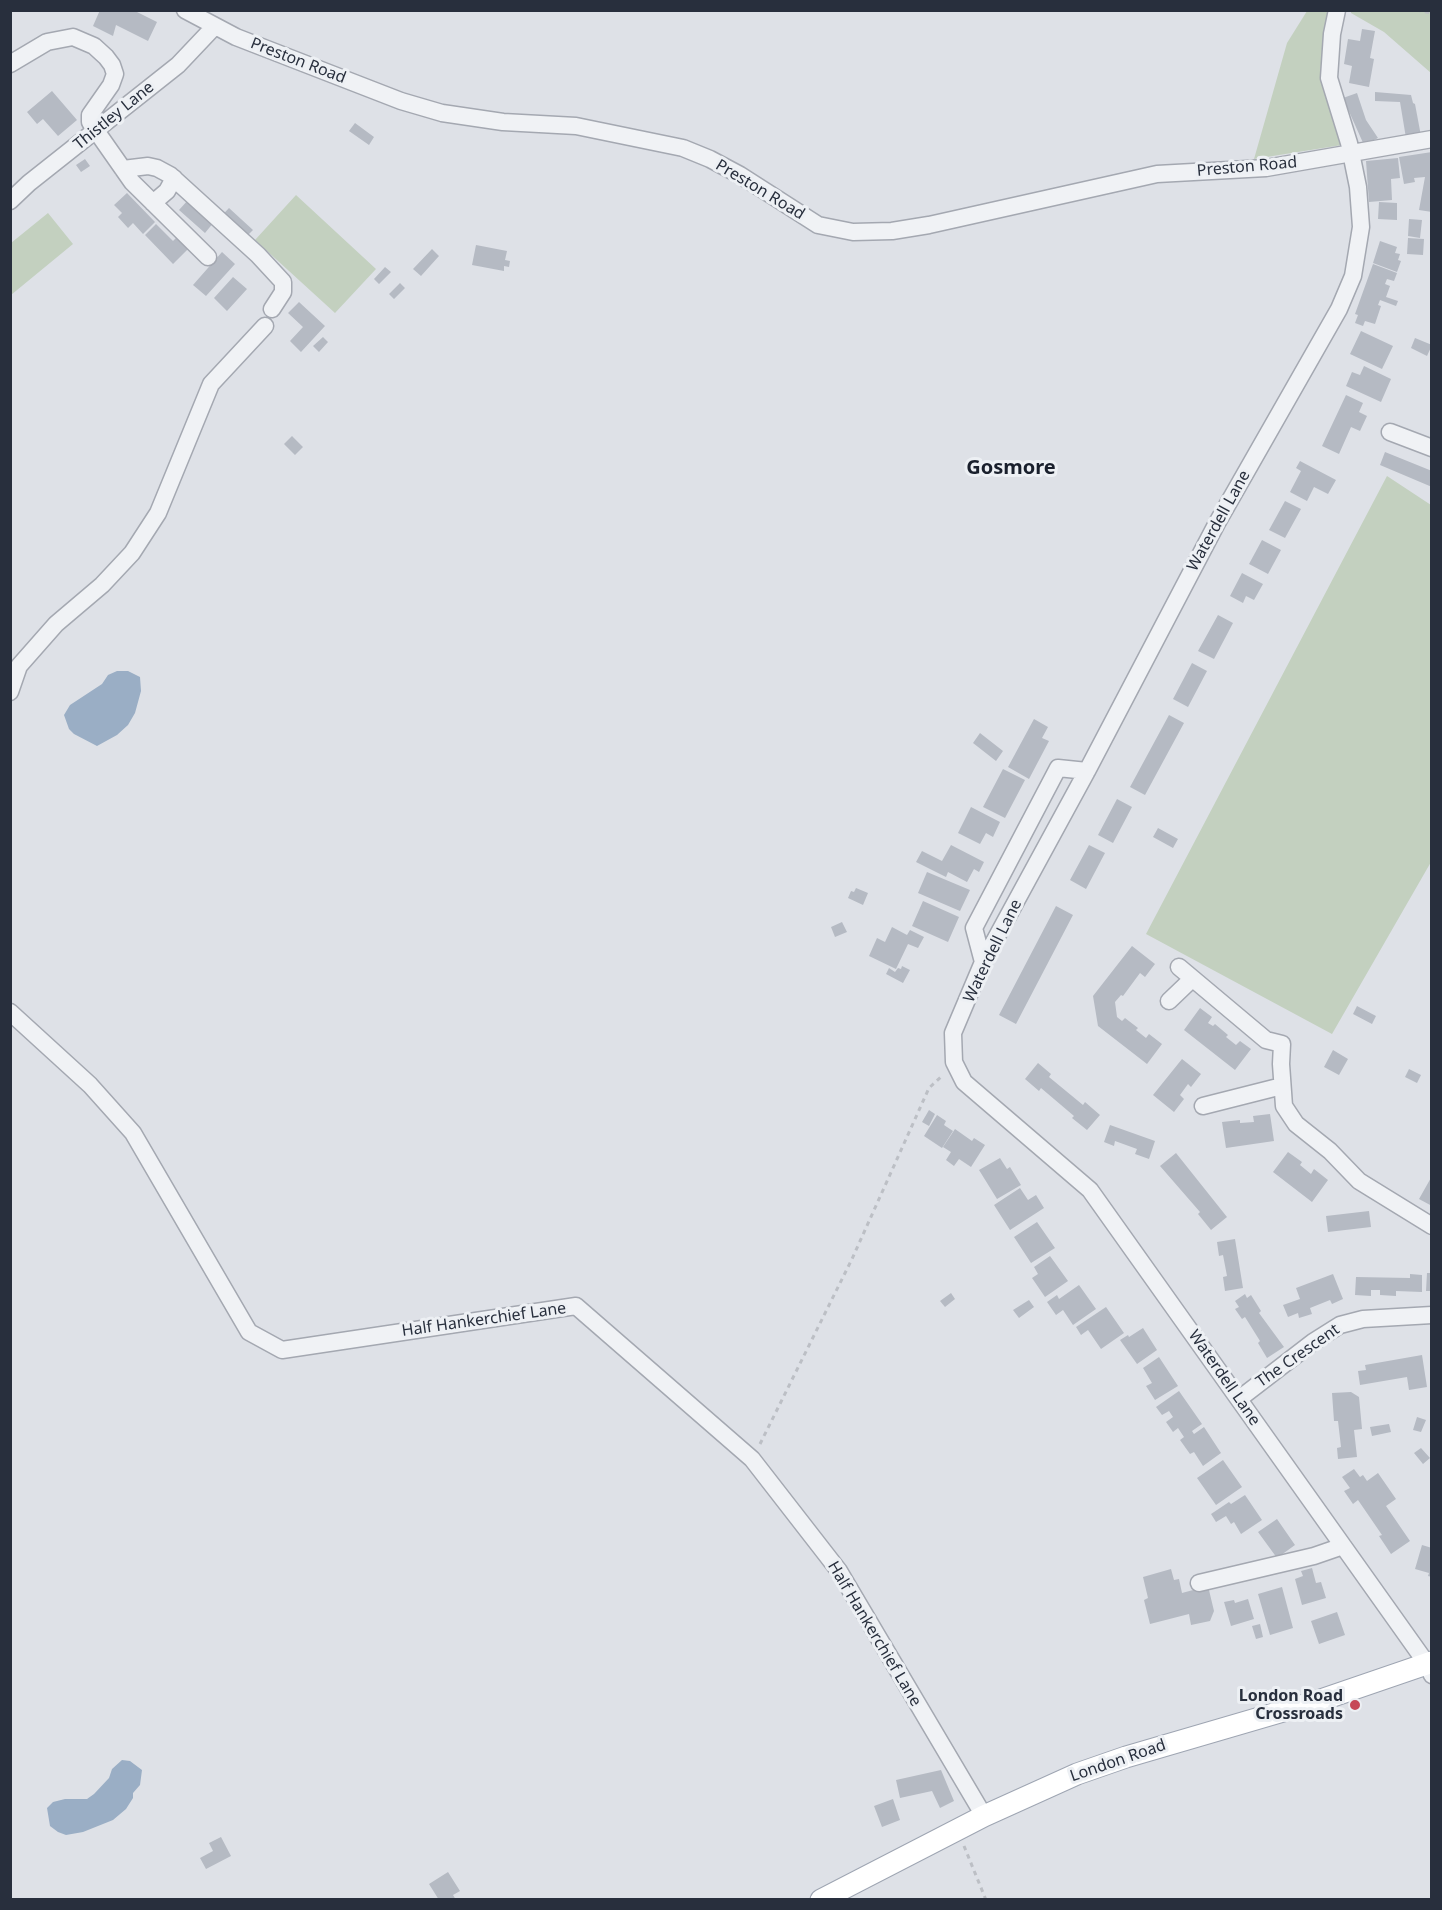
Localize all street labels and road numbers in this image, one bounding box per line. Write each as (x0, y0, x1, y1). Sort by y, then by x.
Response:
street label: Preston Road (248, 34, 348, 88)
street label: Thistley Lane (70, 78, 158, 154)
street label: Preston Road (1196, 153, 1298, 181)
street label: Preston Road (712, 156, 808, 224)
street label: Waterdell Lane (1183, 467, 1255, 575)
street label: Waterdell Lane (960, 896, 1026, 1006)
street label: Half Hankerchief Lane (401, 1299, 567, 1341)
street label: The Crescent (1253, 1320, 1343, 1392)
street label: Waterdell Lane (1184, 1327, 1264, 1429)
street label: Half Hankerchief Lane (823, 1558, 925, 1710)
street label: London Road (1068, 1736, 1168, 1786)

